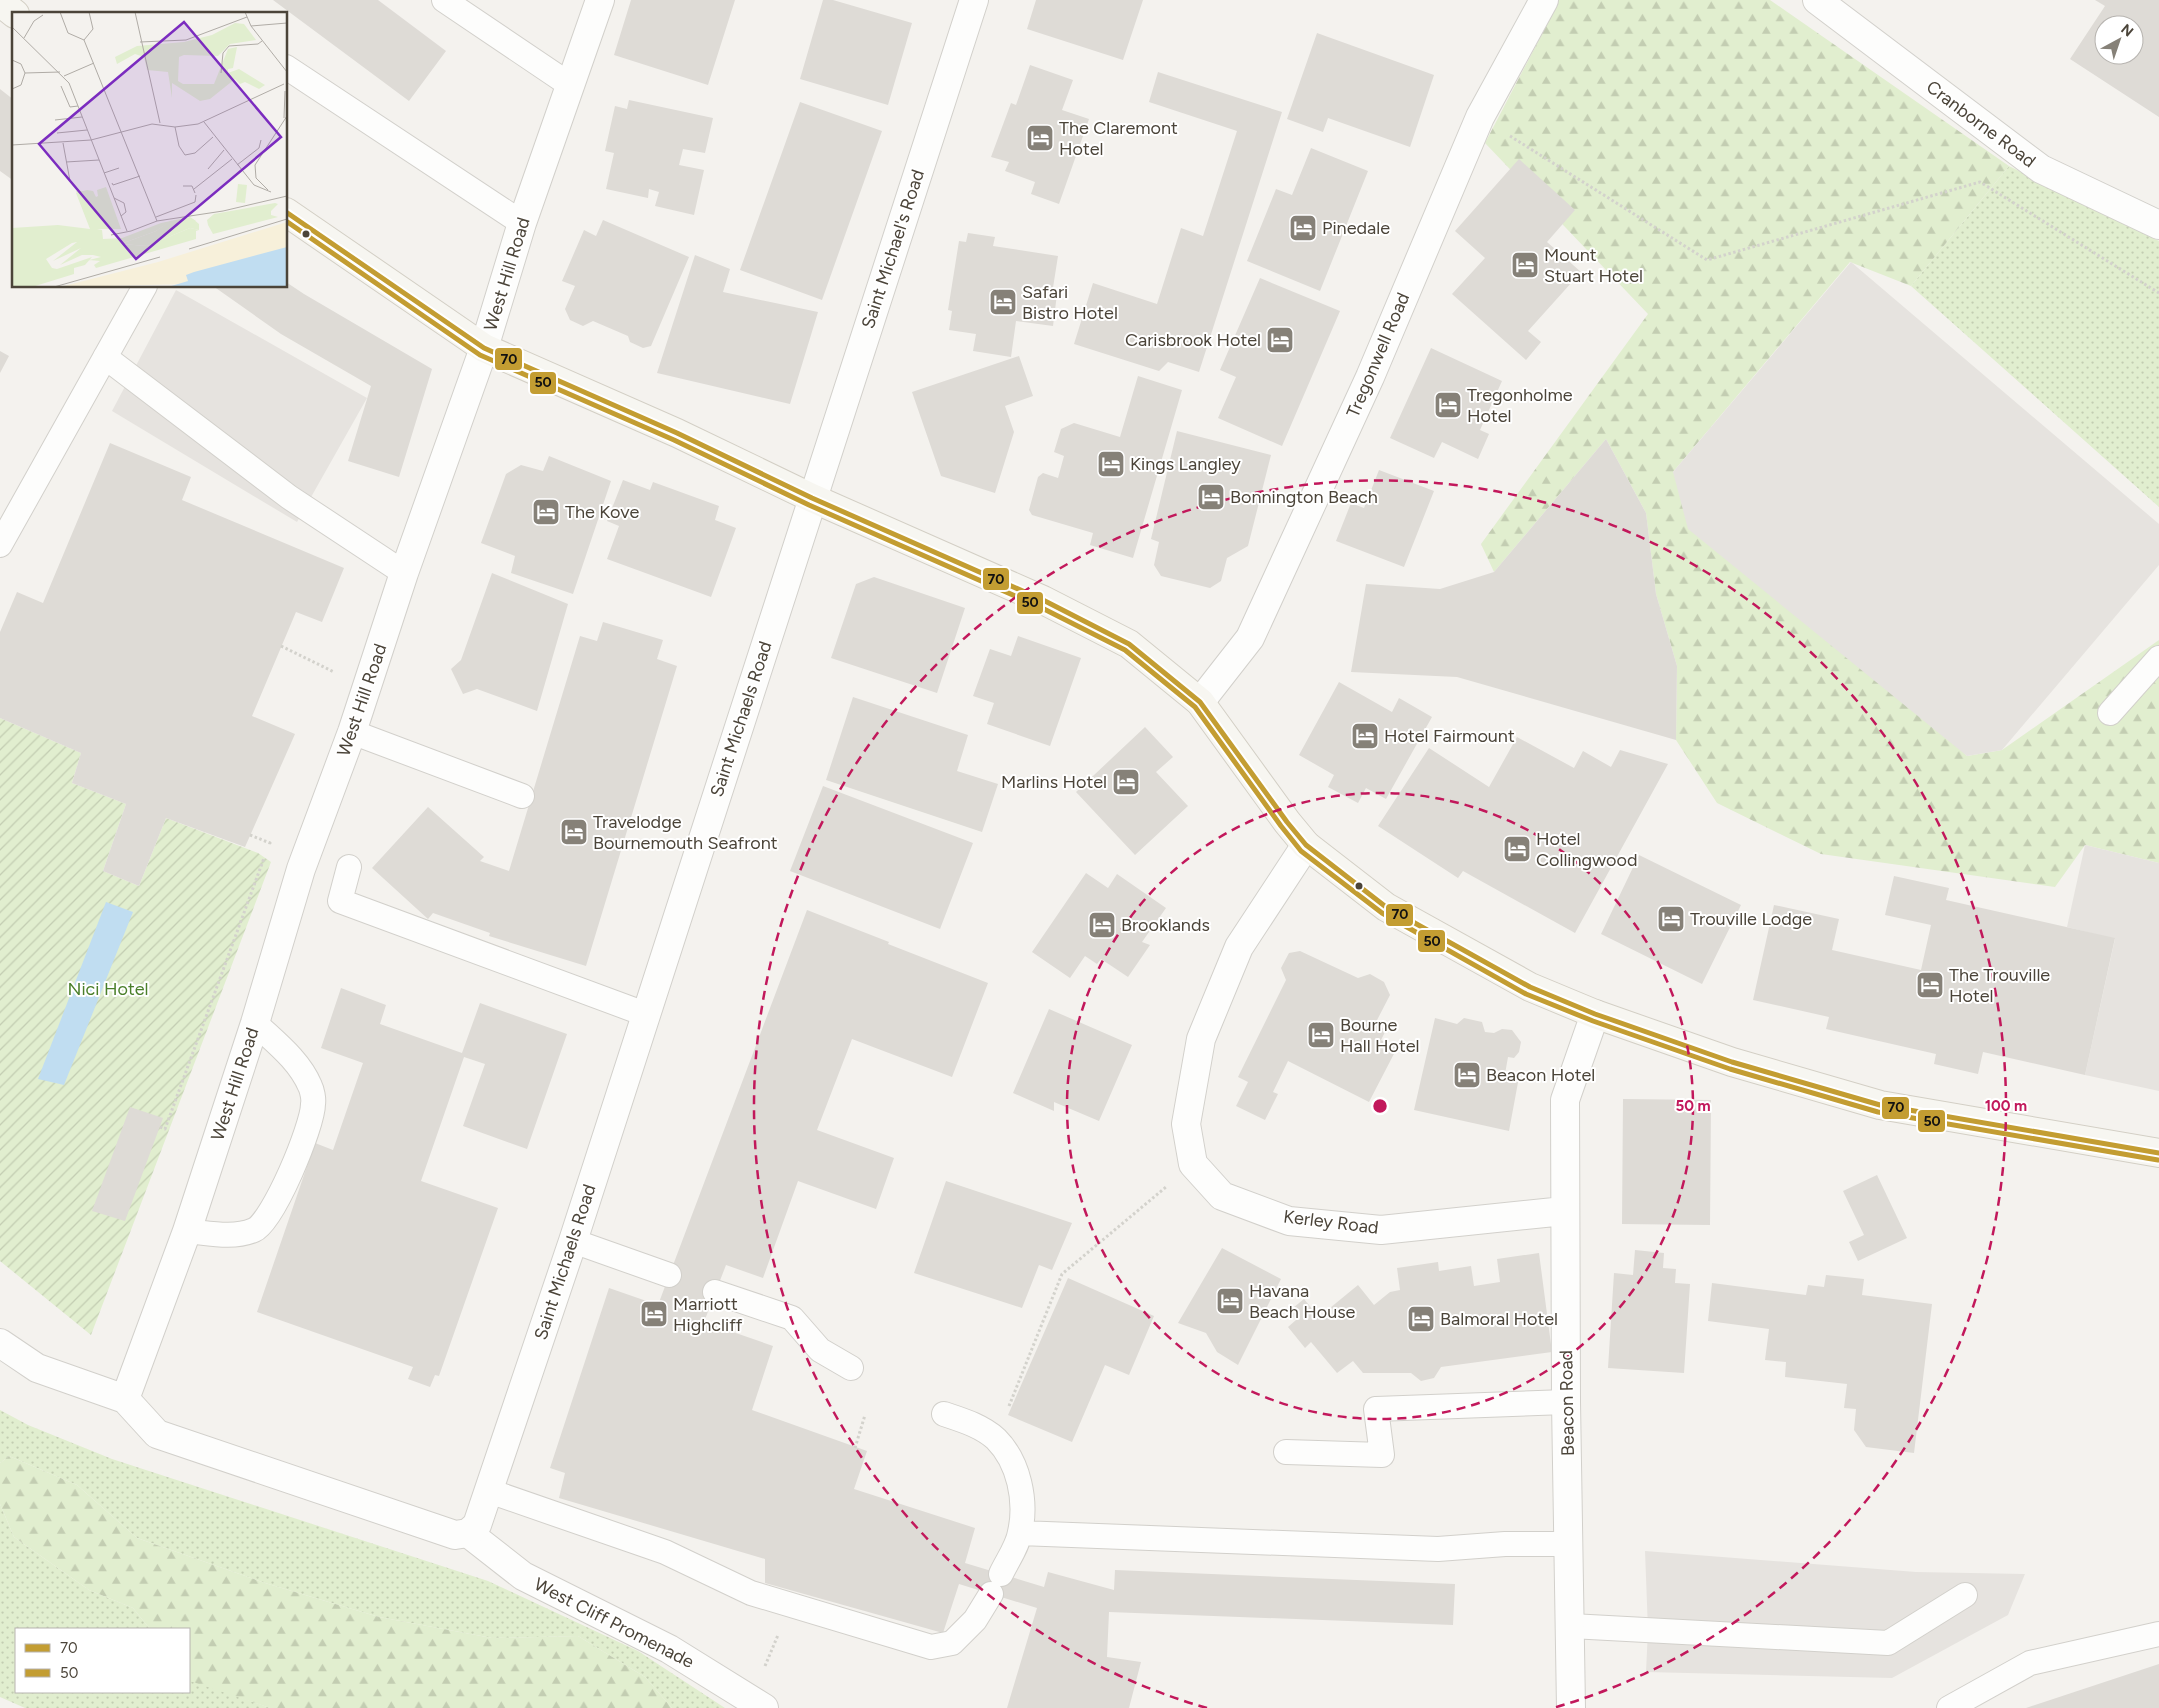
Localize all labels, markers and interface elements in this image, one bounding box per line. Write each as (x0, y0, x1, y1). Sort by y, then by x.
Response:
inset map (12, 12, 288, 288)
north arrow (2094, 15, 2144, 65)
text: N (2117, 20, 2137, 40)
street label: Cranborne Road (1922, 76, 2040, 172)
place label: The Claremont Hotel (1059, 117, 1178, 160)
hotel icon: The Claremont Hotel (1025, 123, 1055, 153)
street label: Saint Michael's Road (857, 167, 929, 331)
hotel icon: Pinedale (1288, 213, 1318, 243)
street label: West Hill Road (479, 215, 535, 333)
place label: Pinedale (1322, 217, 1390, 239)
unlabelled marker (301, 229, 311, 239)
place label: Mount Stuart Hotel (1544, 244, 1643, 287)
hotel icon: Mount Stuart Hotel (1510, 250, 1540, 280)
place label: Safari Bistro Hotel (1022, 281, 1118, 324)
hotel icon: Safari Bistro Hotel (988, 287, 1018, 317)
street label: Tregonwell Road (1342, 289, 1414, 421)
hotel icon: Carisbrook Hotel (1265, 325, 1295, 355)
place label: Carisbrook Hotel (1125, 329, 1261, 351)
line badge: 70 (494, 347, 523, 371)
text: 70 (501, 351, 517, 368)
line badge: 50 (529, 371, 557, 395)
text: 50 (534, 374, 552, 391)
place label: Tregonholme Hotel (1467, 384, 1573, 427)
hotel icon: Tregonholme Hotel (1433, 390, 1463, 420)
hotel icon: Kings Langley (1096, 449, 1126, 479)
place label: Kings Langley (1130, 453, 1241, 475)
hotel icon: Bonnington Beach (1196, 482, 1226, 512)
place label: Bonnington Beach (1230, 486, 1378, 508)
hotel icon: The Kove (531, 497, 561, 527)
place label: The Kove (565, 501, 639, 523)
line badge: 70 (982, 567, 1010, 591)
text: 70 (988, 571, 1004, 588)
line badge: 50 (1016, 591, 1044, 615)
text: 50 (1021, 594, 1039, 611)
street label: Saint Michaels Road (705, 639, 777, 799)
street label: West Hill Road (332, 641, 392, 759)
hotel icon: Hotel Fairmount (1350, 721, 1380, 751)
place label: Hotel Fairmount (1384, 725, 1515, 747)
hotel icon: Marlins Hotel (1111, 767, 1141, 797)
place label: Marlins Hotel (1001, 771, 1107, 793)
place label: Travelodge Bournemouth Seafront (593, 811, 778, 854)
hotel icon: Travelodge Bournemouth Seafront (559, 817, 589, 847)
place label: Hotel Collingwood (1536, 828, 1637, 871)
hotel icon: Hotel Collingwood (1502, 834, 1532, 864)
unlabelled marker (1354, 881, 1364, 891)
line badge: 70 (1385, 903, 1414, 927)
hotel icon: Trouville Lodge (1656, 904, 1686, 934)
text: 70 (1392, 906, 1408, 923)
place label: Trouville Lodge (1690, 908, 1812, 930)
hotel icon: Brooklands (1087, 910, 1117, 940)
place label: Brooklands (1121, 914, 1210, 936)
line badge: 50 (1417, 929, 1446, 953)
text: 50 (1423, 933, 1441, 950)
place label: The Trouville Hotel (1949, 964, 2050, 1007)
hotel icon: The Trouville Hotel (1915, 970, 1945, 1000)
park label: Nici Hotel (68, 978, 148, 1000)
place label: Bourne Hall Hotel (1340, 1014, 1420, 1057)
hotel icon: Bourne Hall Hotel (1306, 1020, 1336, 1050)
street label: West Hill Road (206, 1025, 264, 1143)
hotel icon: Beacon Hotel (1452, 1060, 1482, 1090)
place label: Beacon Hotel (1486, 1064, 1595, 1086)
line badge: 70 (1881, 1096, 1910, 1120)
centre of rings (1371, 1097, 1389, 1115)
text: 50 m (1675, 1097, 1711, 1115)
text: 100 m (1985, 1097, 2027, 1115)
text: 70 (1888, 1099, 1904, 1116)
line badge: 50 (1917, 1109, 1946, 1133)
text: 50 (1923, 1113, 1941, 1130)
street label: Saint Michaels Road (529, 1182, 601, 1342)
street label: Kerley Road (1282, 1205, 1380, 1239)
place label: Havana Beach House (1249, 1280, 1356, 1323)
hotel icon: Havana Beach House (1215, 1286, 1245, 1316)
place label: Marriott Highcliff (673, 1293, 743, 1336)
hotel icon: Marriott Highcliff (639, 1299, 669, 1329)
hotel icon: Balmoral Hotel (1406, 1304, 1436, 1334)
place label: Balmoral Hotel (1440, 1308, 1558, 1330)
street label: Beacon Road (1555, 1350, 1579, 1456)
street label: West Cliff Promenade (530, 1573, 698, 1673)
legend (15, 1628, 190, 1693)
text: 70 (60, 1639, 78, 1657)
text: 50 (60, 1664, 78, 1682)

